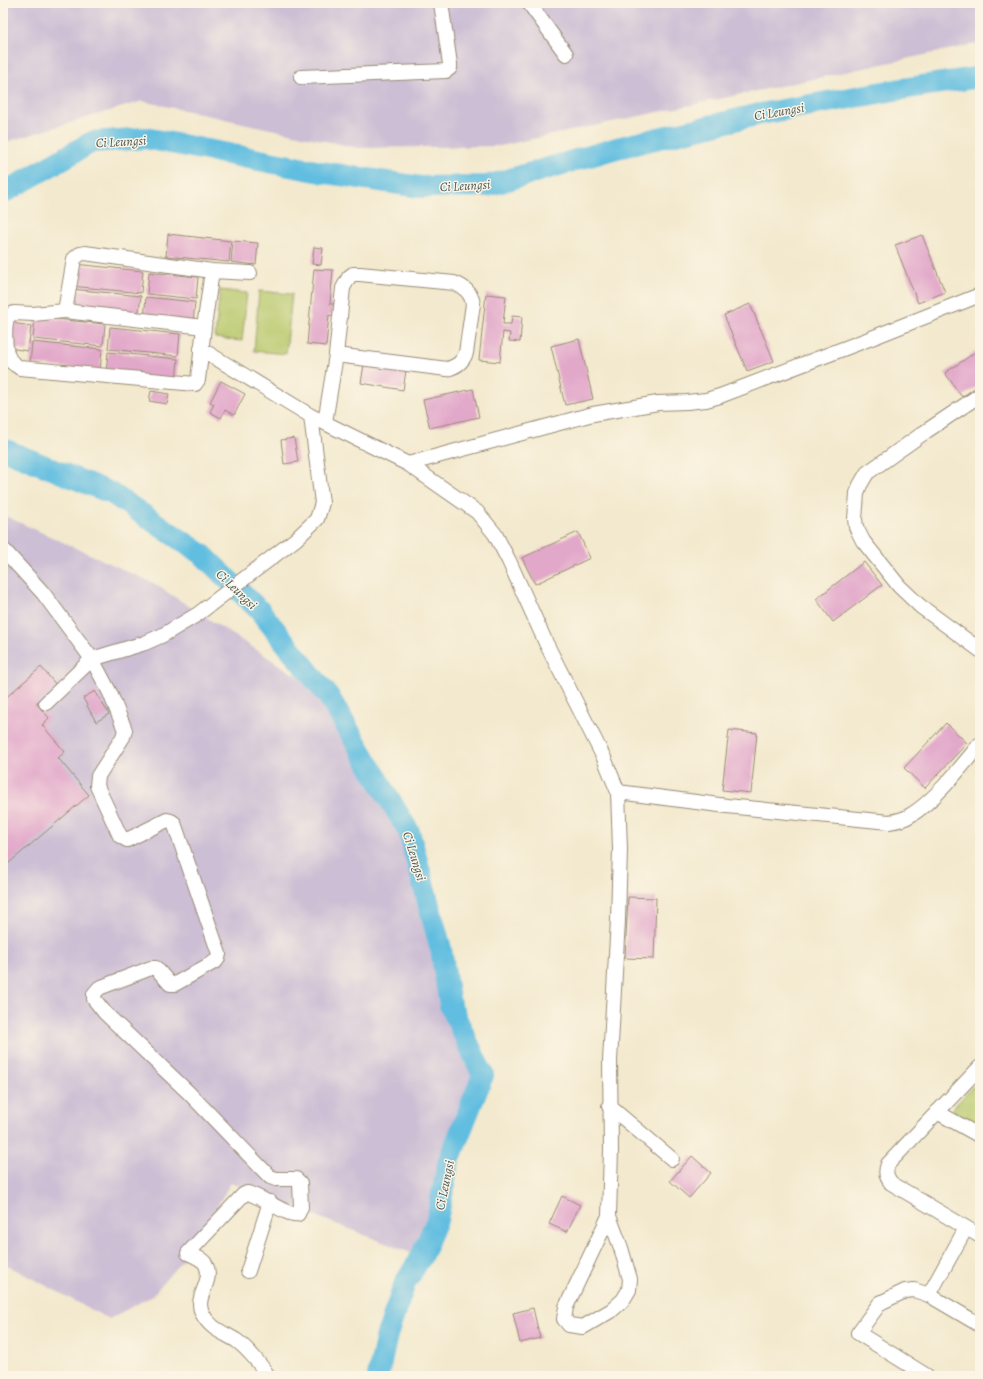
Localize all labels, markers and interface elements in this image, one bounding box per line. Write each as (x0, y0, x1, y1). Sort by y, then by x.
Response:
water label: Ci Leungsi (753, 99, 806, 124)
water label: Ci Leungsi (95, 132, 147, 151)
water label: Ci Leungsi (439, 176, 491, 195)
water label: Ci Leungsi (213, 566, 261, 613)
water label: Ci Leungsi (399, 829, 430, 883)
water label: Ci Leungsi (431, 1158, 458, 1212)

